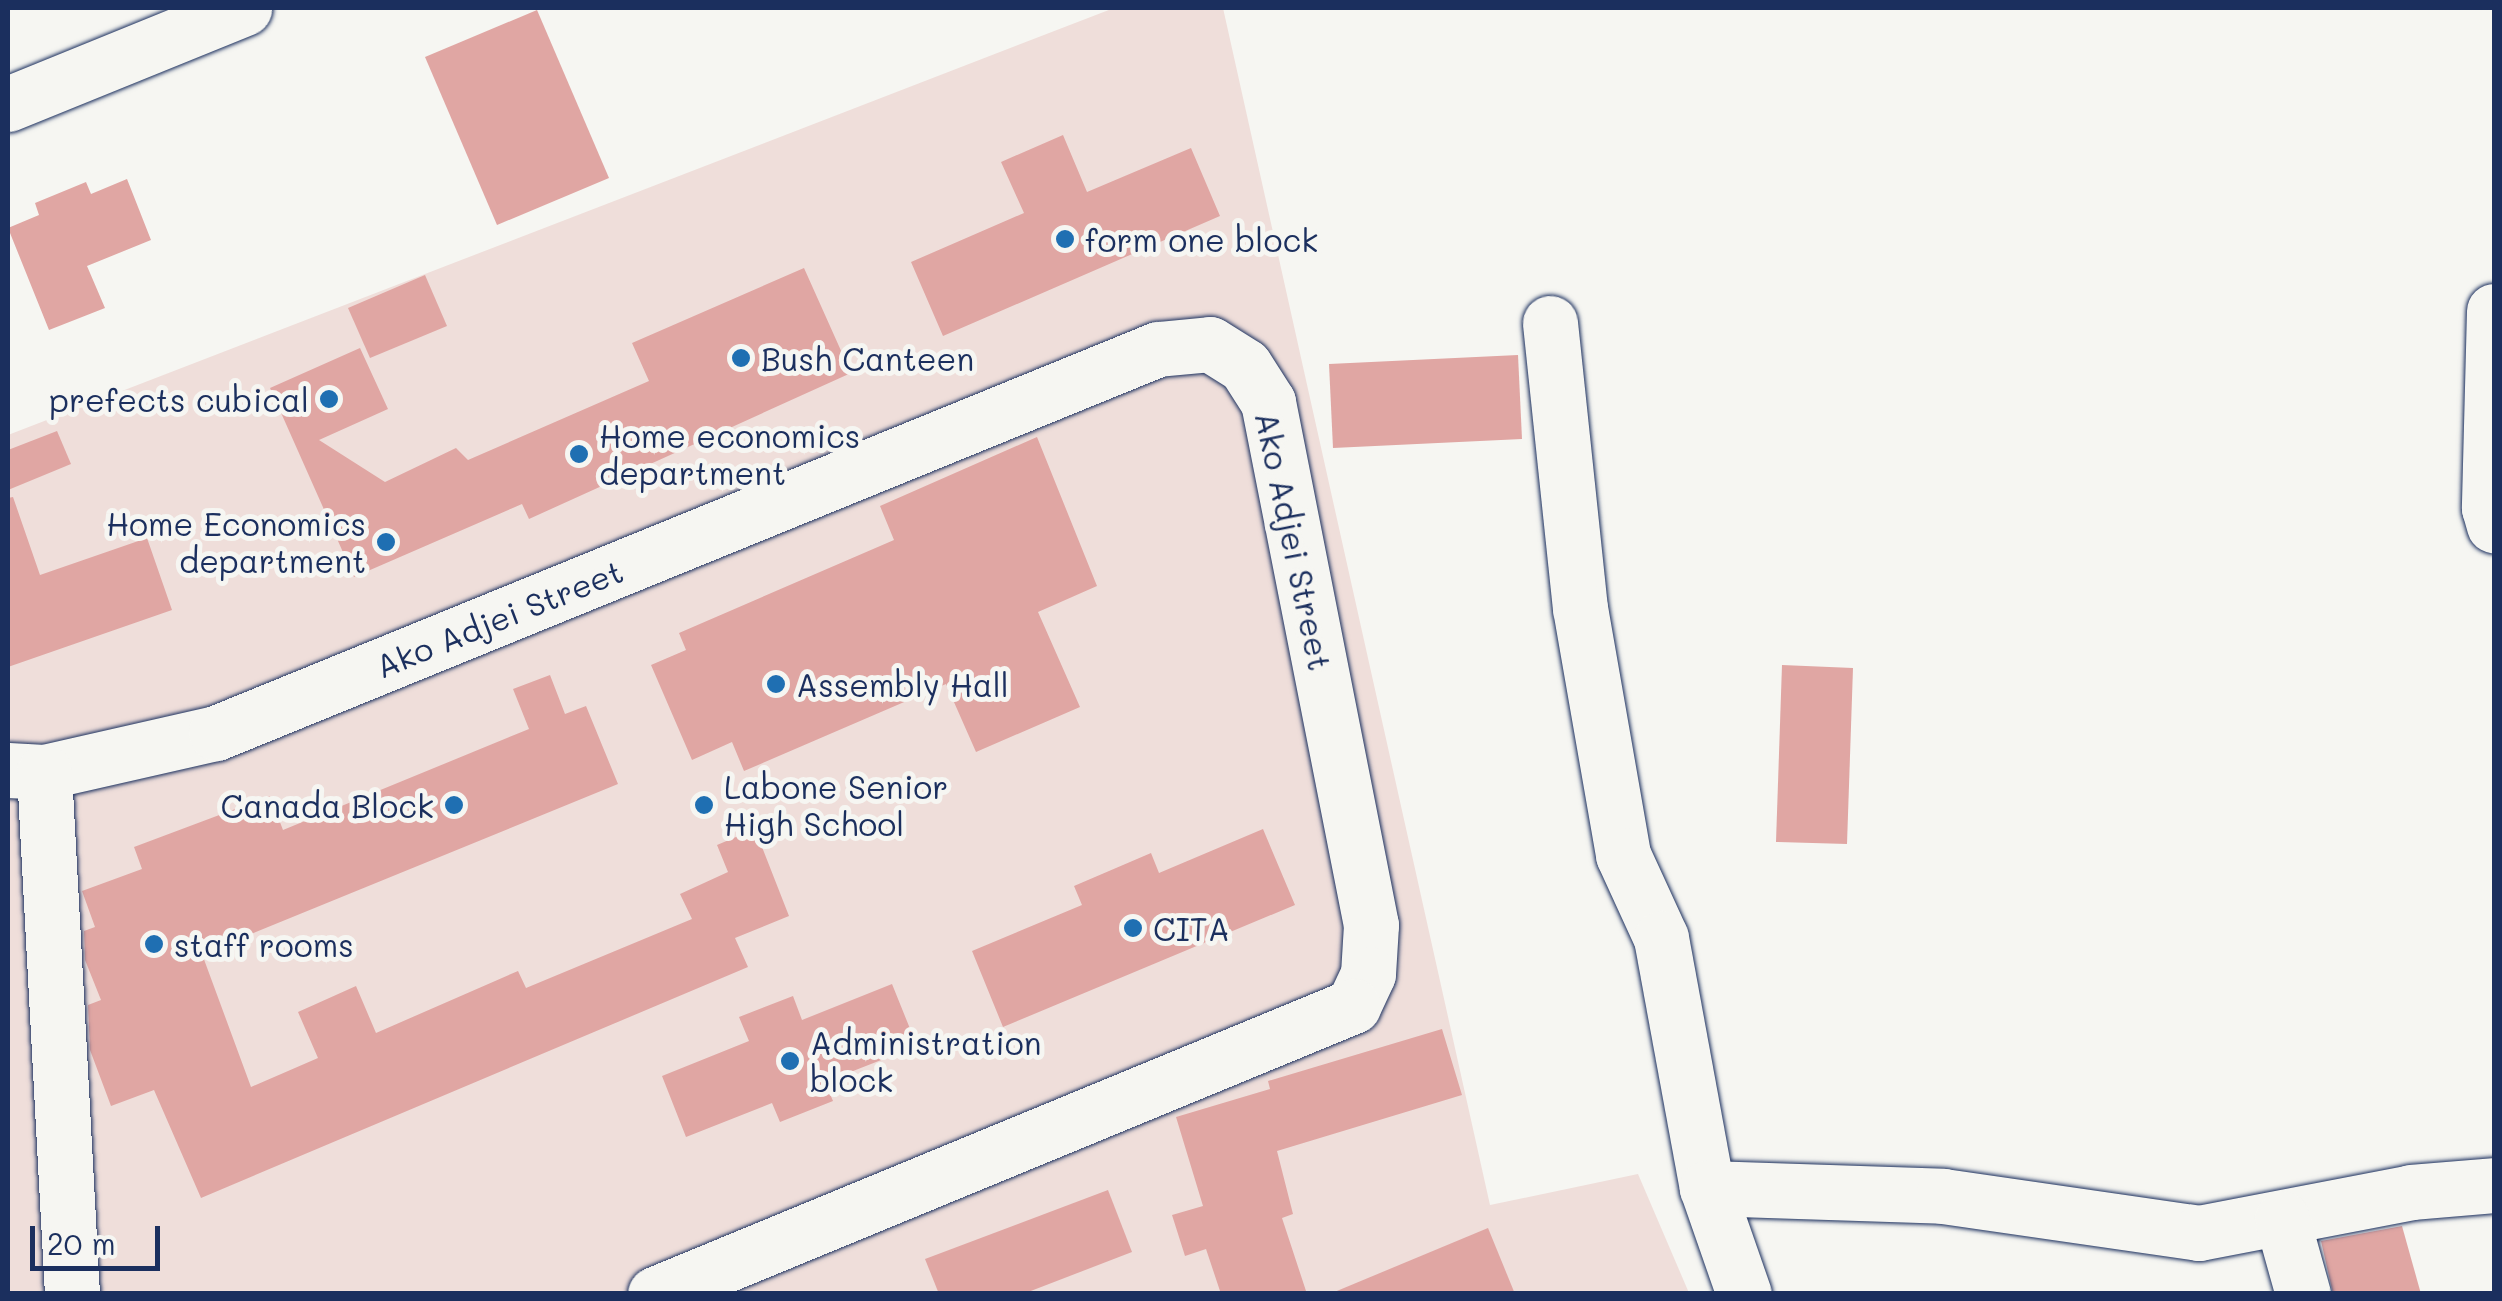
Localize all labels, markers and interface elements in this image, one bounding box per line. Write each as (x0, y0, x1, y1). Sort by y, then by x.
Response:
place label: form one block (1085, 220, 1318, 258)
marker: form one block (1054, 228, 1076, 250)
place label: Bush Canteen (761, 339, 974, 377)
marker: Bush Canteen (730, 347, 752, 369)
place label: prefects cubical (49, 380, 309, 418)
marker: prefects cubical (318, 388, 340, 410)
street label: Ako Adjei Street (1248, 408, 1340, 674)
place label: Home economics department (599, 417, 860, 492)
marker: Home economics department (568, 443, 590, 465)
place label: Home Economics department (106, 505, 366, 580)
marker: Home Economics department (375, 531, 397, 553)
street label: Ako Adjei Street (370, 551, 628, 685)
place label: Assembly Hall (796, 665, 1009, 703)
marker: Assembly Hall (765, 673, 787, 695)
place label: Labone Senior High School (724, 768, 948, 843)
place label: Canada Block (220, 786, 434, 824)
marker: Canada Block (443, 794, 465, 816)
marker: Labone Senior High School (693, 794, 715, 816)
place label: CITA (1153, 909, 1230, 947)
marker: CITA (1122, 917, 1144, 939)
place label: staff rooms (174, 925, 354, 963)
marker: staff rooms (143, 933, 165, 955)
place label: Administration block (810, 1024, 1041, 1099)
marker: Administration block (779, 1050, 801, 1072)
scale bar (35, 1206, 165, 1268)
text: 20 m (47, 1223, 116, 1263)

